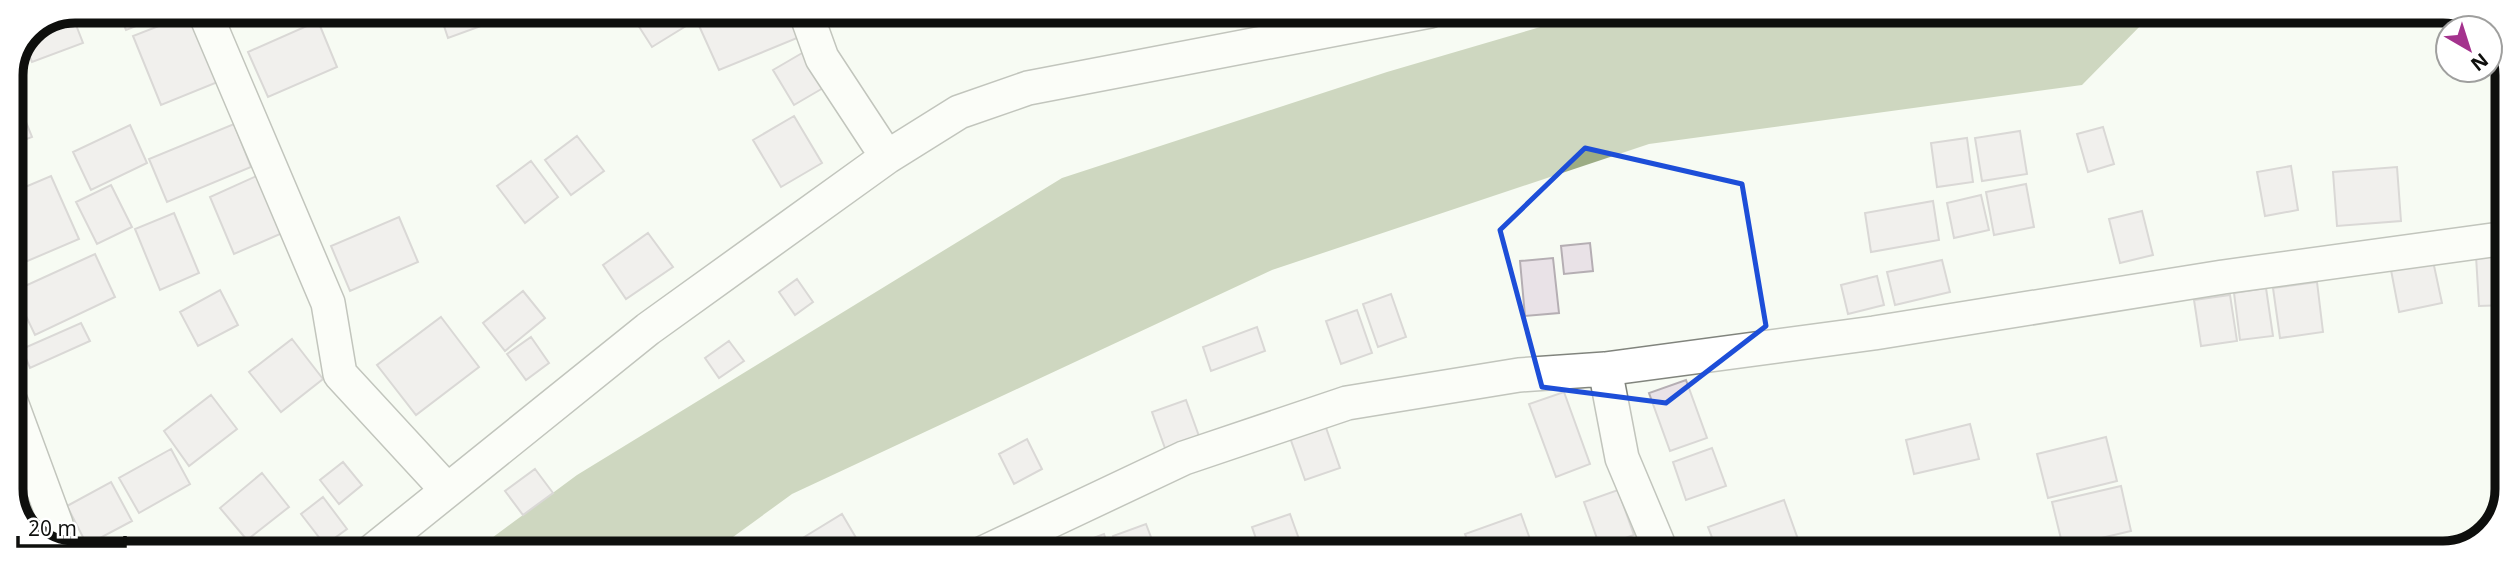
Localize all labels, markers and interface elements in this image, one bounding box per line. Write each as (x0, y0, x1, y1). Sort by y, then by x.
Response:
north arrow (2434, 14, 2504, 84)
text: N (2466, 47, 2494, 77)
scale bar (18, 504, 124, 548)
text: 20 m (28, 514, 77, 542)

